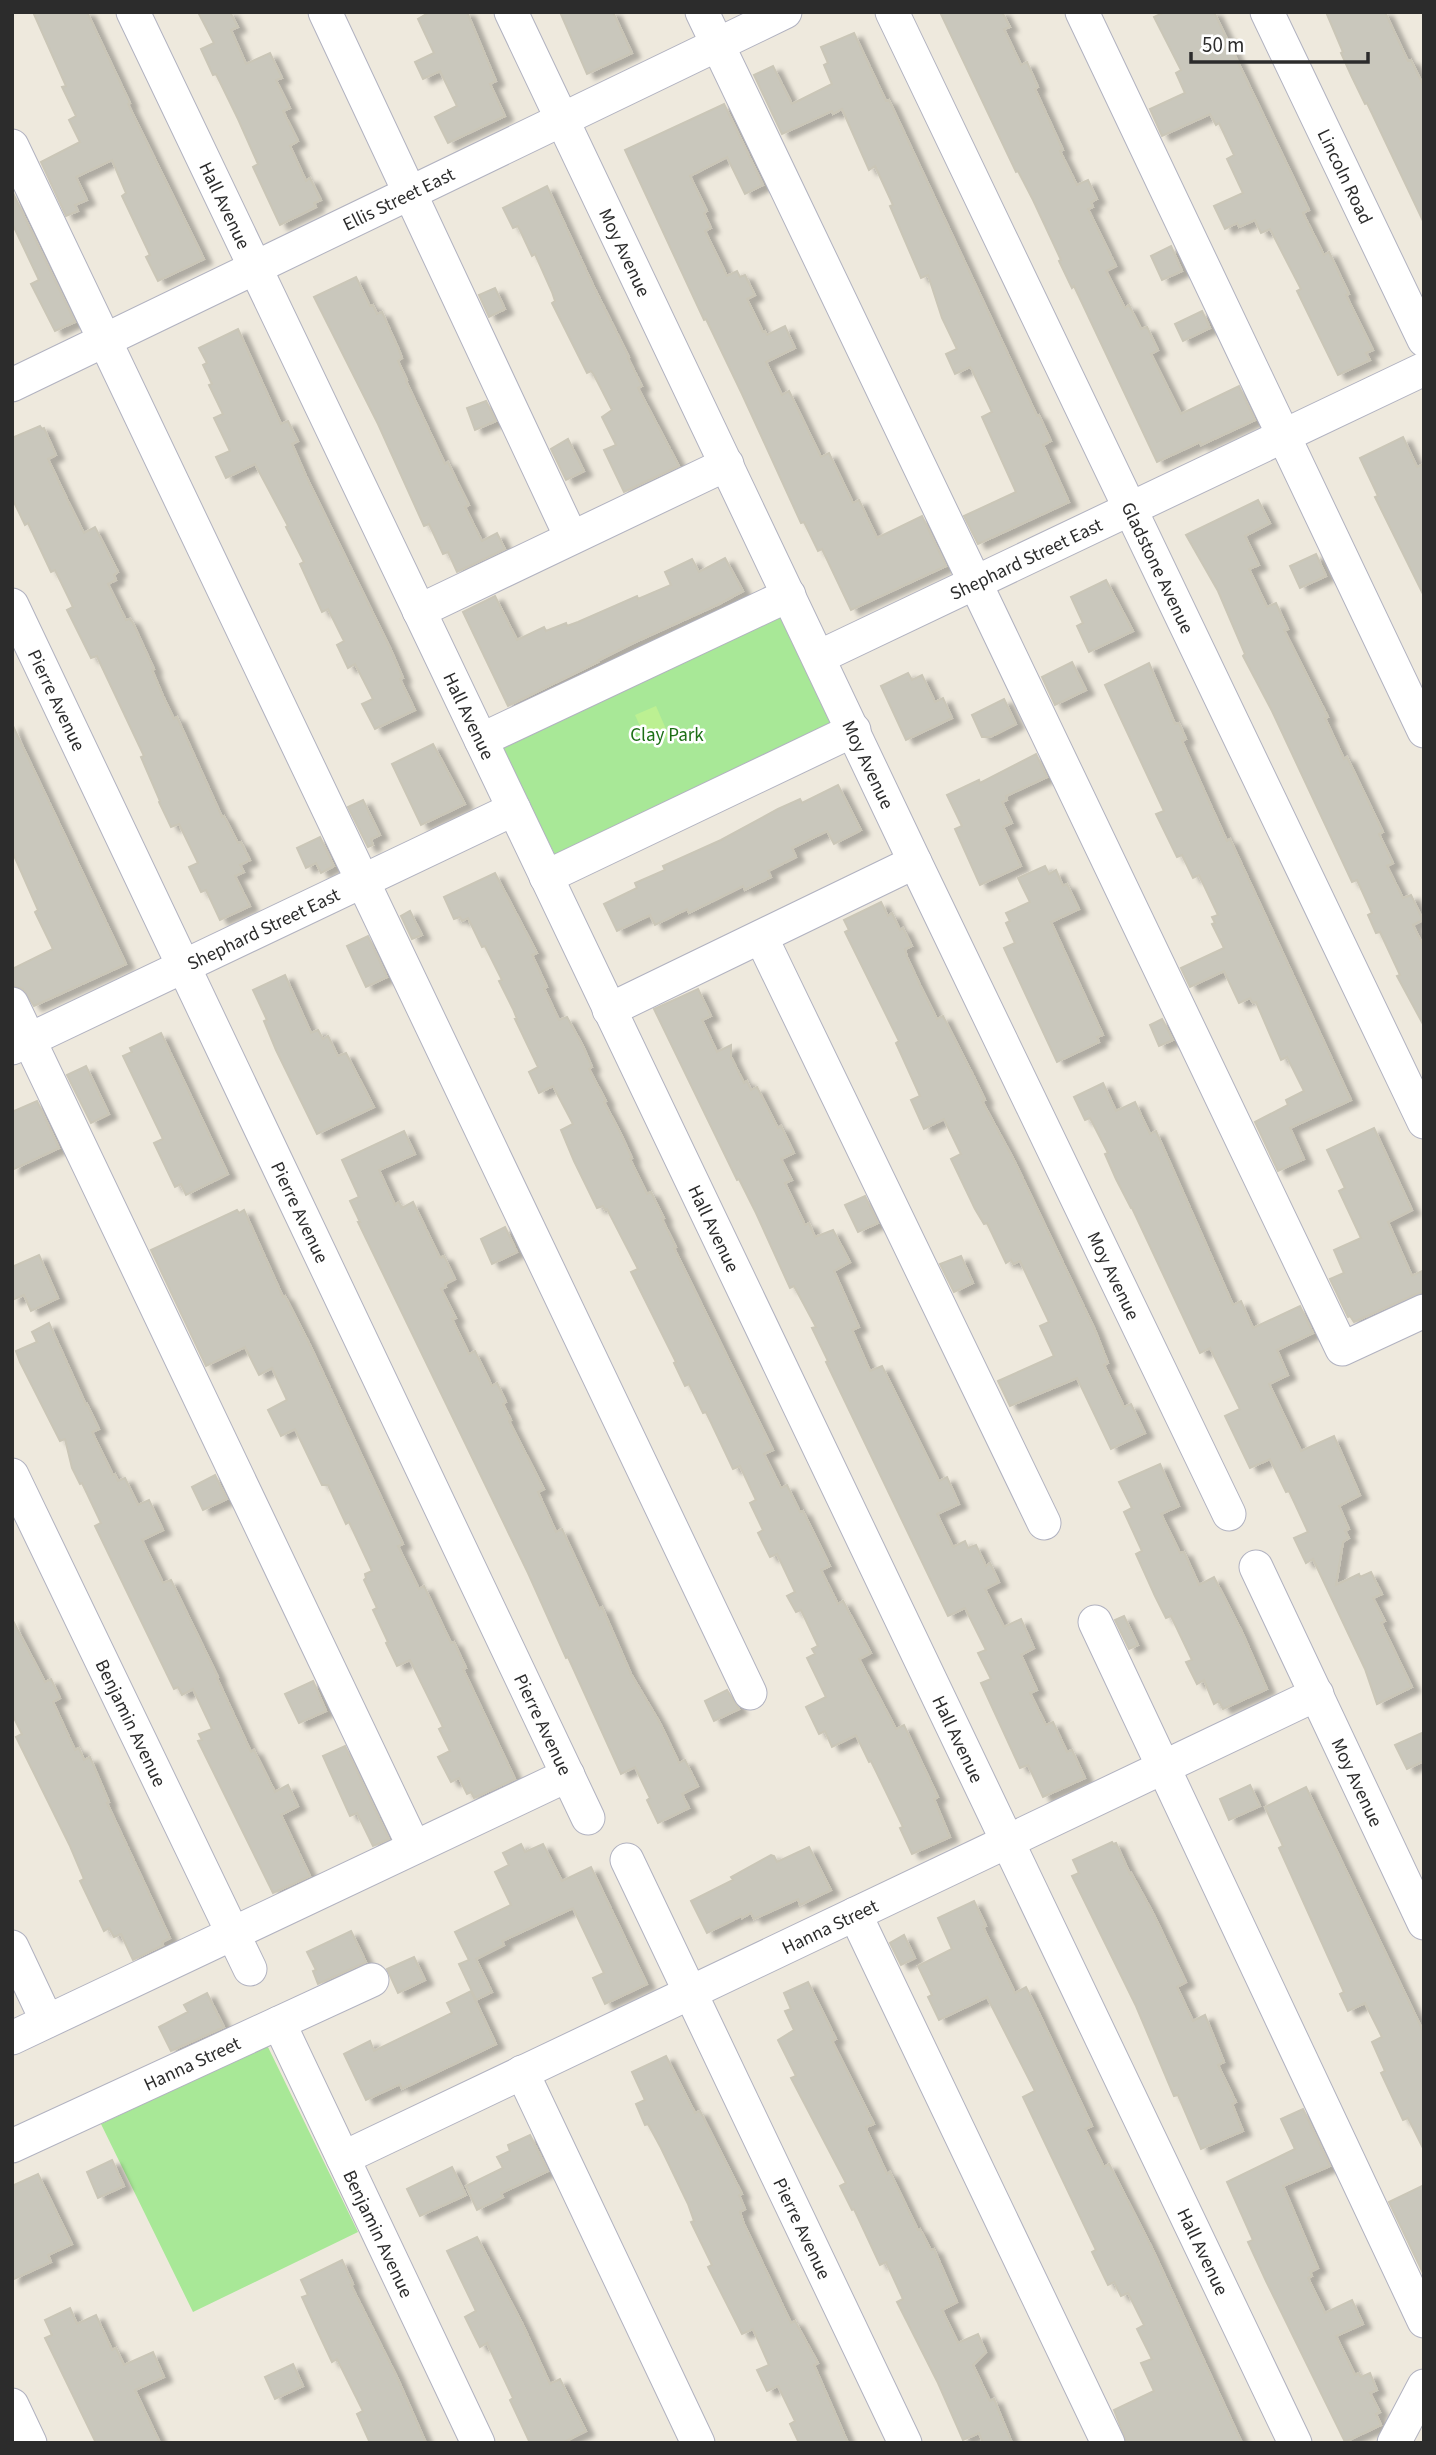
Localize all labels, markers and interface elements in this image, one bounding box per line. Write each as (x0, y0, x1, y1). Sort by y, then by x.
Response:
scale bar (1191, 21, 1368, 65)
text: 50 m (1202, 30, 1244, 60)
street label: Lincoln Road (1310, 125, 1379, 229)
street label: Hall Avenue (191, 157, 256, 254)
street label: Ellis Street East (339, 161, 460, 238)
street label: Moy Avenue (591, 204, 656, 302)
street label: Gladstone Avenue (1114, 498, 1200, 638)
street label: Shephard Street East (946, 512, 1108, 608)
street label: Pierre Avenue (20, 645, 91, 756)
street label: Hall Avenue (436, 668, 501, 765)
street label: Moy Avenue (835, 716, 900, 814)
park label: Clay Park (630, 722, 704, 749)
street label: Shephard Street East (183, 882, 345, 978)
street label: Pierre Avenue (263, 1157, 335, 1268)
street label: Hall Avenue (681, 1181, 745, 1277)
street label: Moy Avenue (1080, 1227, 1146, 1325)
street label: Benjamin Avenue (88, 1655, 172, 1792)
street label: Pierre Avenue (506, 1669, 578, 1780)
street label: Hall Avenue (925, 1691, 990, 1788)
street label: Moy Avenue (1324, 1734, 1389, 1832)
street label: Hanna Street (778, 1893, 883, 1962)
street label: Hanna Street (140, 2030, 246, 2098)
street label: Benjamin Avenue (336, 2166, 419, 2303)
street label: Pierre Avenue (765, 2174, 837, 2284)
street label: Hall Avenue (1170, 2204, 1235, 2300)

